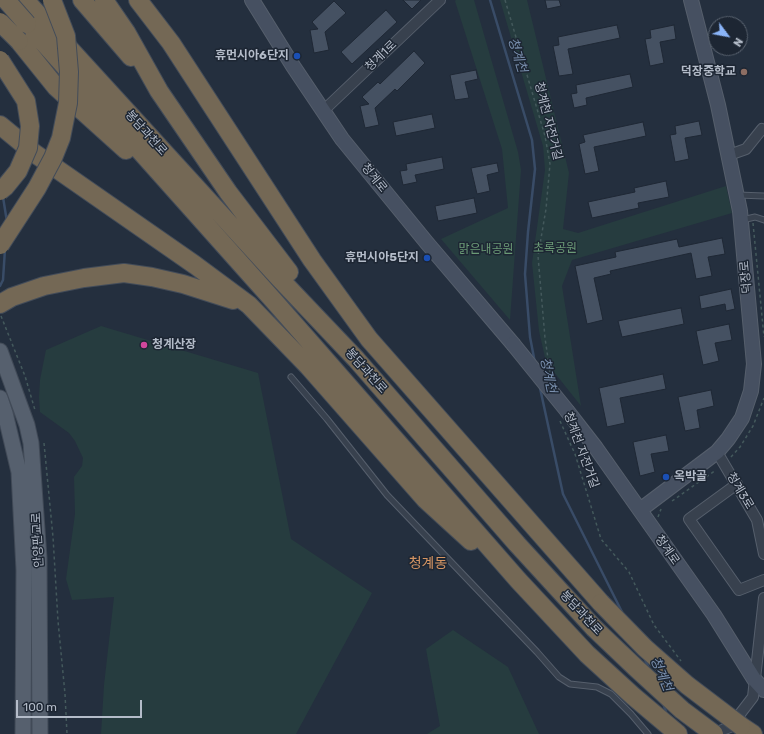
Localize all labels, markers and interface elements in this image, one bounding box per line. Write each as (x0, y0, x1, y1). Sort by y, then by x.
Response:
north arrow (708, 16, 748, 56)
text: N (730, 35, 745, 49)
water label: 청계천 (504, 36, 530, 74)
street label: 청계1로 (362, 38, 400, 74)
place label: 휴먼시아6단지 (215, 49, 289, 63)
marker: 휴먼시아6단지 (292, 51, 302, 61)
place label: 덕장중학교 (681, 65, 736, 79)
marker: 덕장중학교 (739, 67, 749, 77)
street label: 청계천 자전거길 (531, 80, 565, 162)
street label: 봉담과천로 (122, 108, 170, 158)
street label: 청계로 (358, 161, 390, 195)
park label: 초록공원 (533, 242, 577, 256)
park label: 맑은내공원 (458, 243, 514, 257)
place label: 휴먼시아5단지 (345, 251, 419, 265)
marker: 휴먼시아5단지 (422, 253, 432, 263)
street label: 덕장로 (737, 260, 755, 294)
place label: 청계산장 (152, 338, 196, 352)
marker: 청계산장 (139, 340, 149, 350)
street label: 봉담과천로 (342, 346, 390, 396)
water label: 청계천 (537, 356, 559, 394)
street label: 청계천 자전거길 (561, 410, 601, 490)
place label: 옥박골 (674, 470, 707, 484)
street label: 청계3로 (723, 470, 757, 512)
marker: 옥박골 (661, 472, 671, 482)
street label: 안양판교로 (29, 512, 47, 568)
street label: 청계로 (652, 532, 682, 568)
district label: 청계동 (409, 556, 447, 572)
street label: 봉담과천로 (557, 588, 605, 638)
water label: 청계천 (647, 654, 675, 694)
scale bar (18, 692, 144, 718)
text: 100 m (23, 700, 57, 714)

